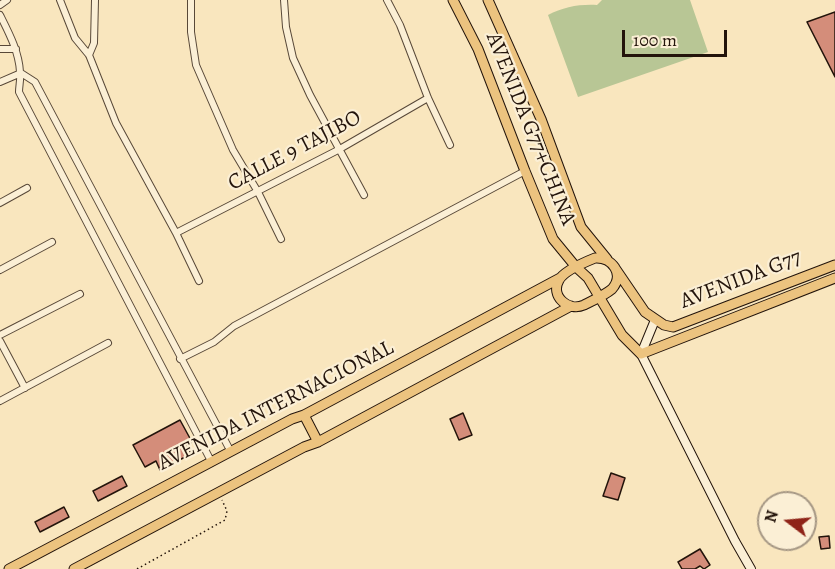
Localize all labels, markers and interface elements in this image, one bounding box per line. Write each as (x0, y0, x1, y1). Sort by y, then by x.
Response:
scale bar (625, 18, 730, 56)
text: 100 m (633, 28, 677, 52)
street label: AVENIDA G77+CHINA (479, 29, 581, 229)
street label: CALLE 9 TAJIBO (224, 105, 366, 197)
street label: AVENIDA G77 (677, 245, 805, 315)
street label: AVENIDA INTERNACIONAL (154, 335, 398, 477)
north arrow (757, 491, 817, 551)
text: N (759, 508, 784, 525)

